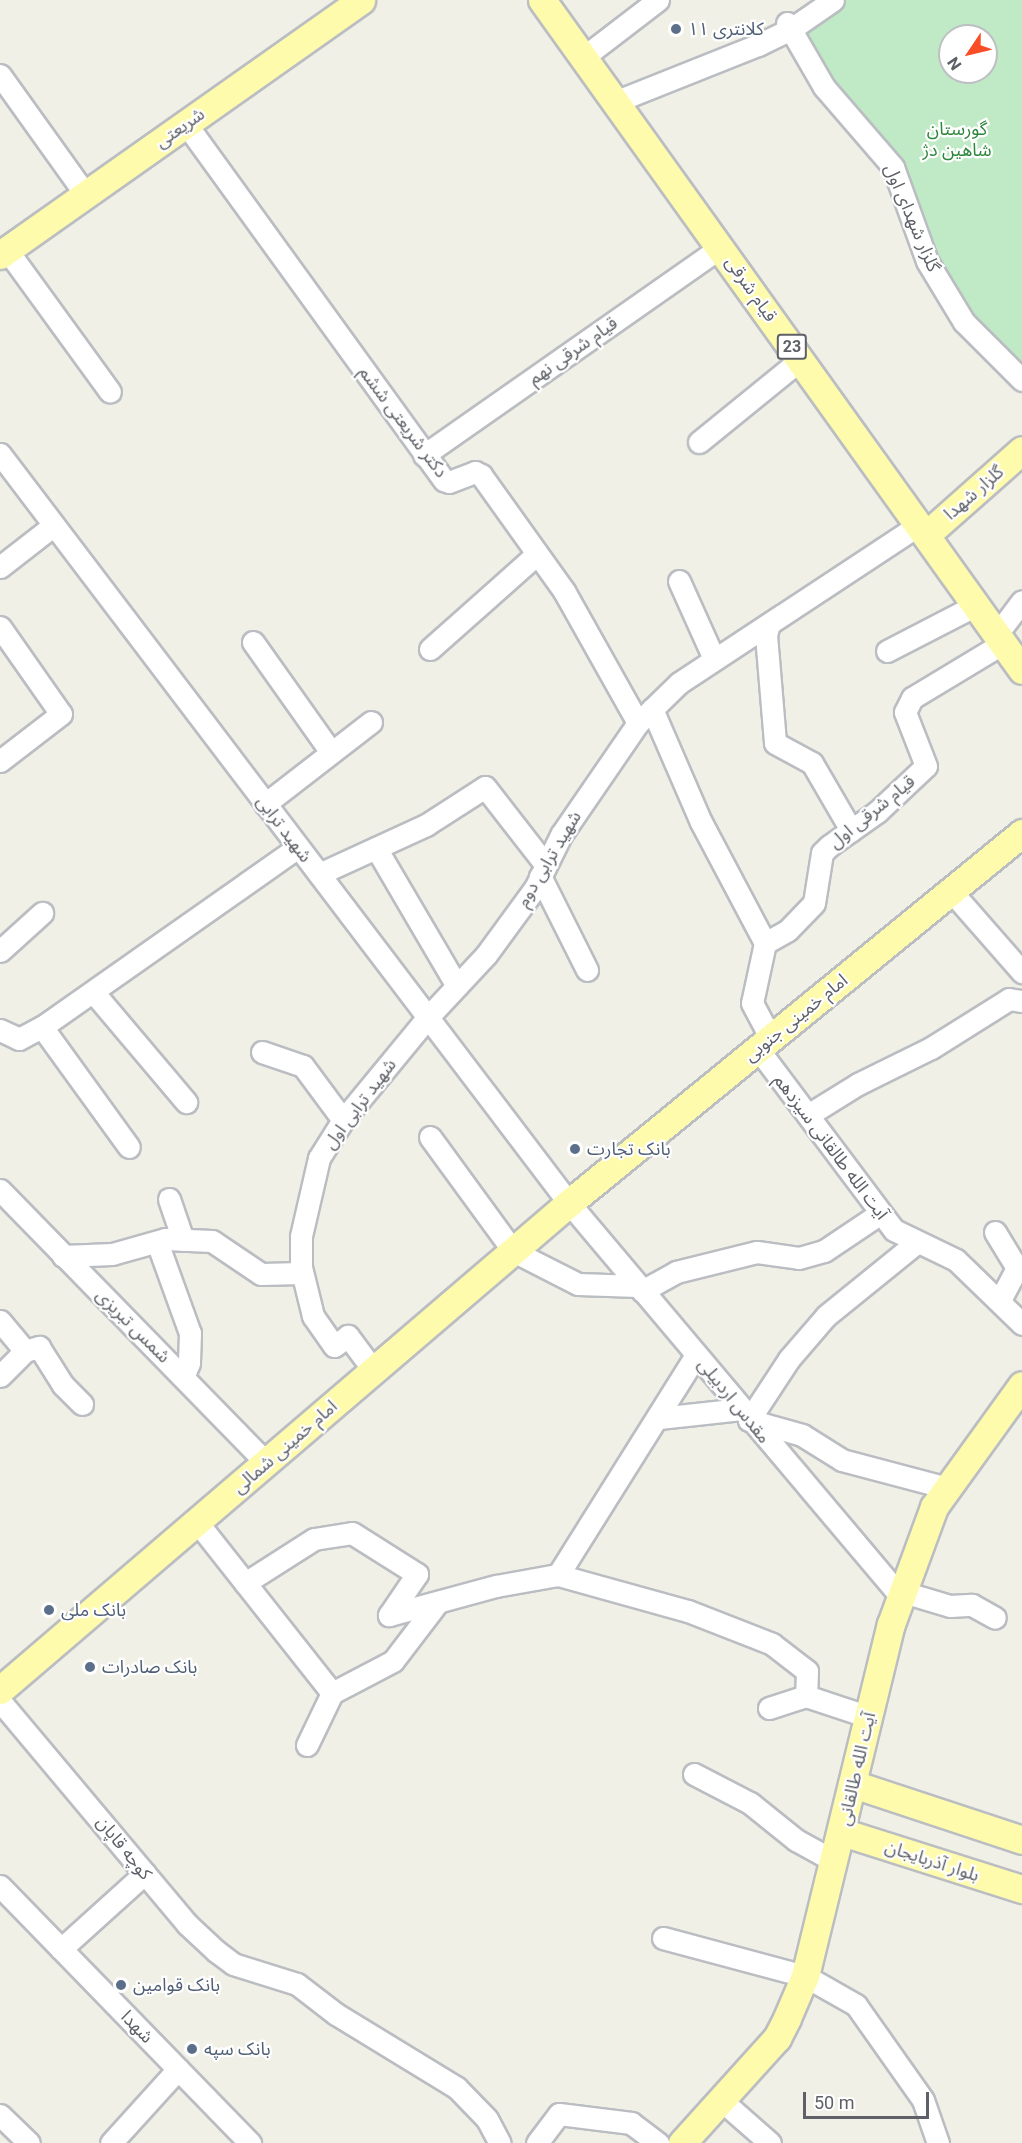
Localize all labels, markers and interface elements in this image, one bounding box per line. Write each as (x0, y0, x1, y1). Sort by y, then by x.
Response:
place label: کلانتری ۱۱ (688, 18, 764, 40)
marker: کلانتری ۱۱ (669, 22, 683, 36)
north arrow (938, 24, 998, 84)
text: N (943, 53, 966, 74)
street label: شریعتی (151, 103, 209, 153)
park label: گورستان شاهین دژ (922, 119, 992, 162)
street label: گلزار شهدای اول (880, 161, 944, 275)
street label: قیام شرقی (721, 252, 781, 326)
street label: قیام شرقی نهم (524, 312, 622, 390)
road number: 23 (776, 334, 808, 360)
street label: دکتر شریعتی ششم (354, 362, 452, 482)
street label: گلزار شهدا (940, 461, 1008, 525)
street label: قیام شرقی اول (825, 771, 919, 853)
street label: شهید ترابی (252, 791, 316, 867)
street label: شهید ترابی دوم (512, 807, 586, 911)
street label: امام خمینی جنوبی (740, 970, 852, 1066)
street label: شهید ترابی اول (319, 1054, 401, 1154)
street label: آیت الله طالقانی سیزدهم (769, 1070, 893, 1224)
place label: بانک تجارت (587, 1138, 671, 1160)
marker: بانک تجارت (568, 1142, 582, 1156)
street label: شمس تبریزی (91, 1284, 175, 1368)
street label: مقدس اردبیلی (693, 1354, 775, 1448)
street label: امام خمینی شمالی (228, 1396, 342, 1498)
place label: بانک ملی (61, 1599, 126, 1621)
marker: بانک ملی (42, 1603, 56, 1617)
place label: بانک صادرات (102, 1656, 197, 1678)
marker: بانک صادرات (83, 1660, 97, 1674)
street label: آیت الله طالقانی (833, 1710, 881, 1828)
street label: کوچه قاپان (92, 1812, 156, 1884)
street label: بلوار آذربایجان (882, 1836, 982, 1886)
place label: بانک قوامین (133, 1974, 220, 1996)
marker: بانک قوامین (114, 1978, 128, 1992)
street label: شهدا (116, 2006, 158, 2048)
place label: بانک سپه (204, 2038, 271, 2060)
marker: بانک سپه (185, 2042, 199, 2056)
scale bar (806, 2080, 932, 2118)
text: 50 m (814, 2092, 854, 2113)

